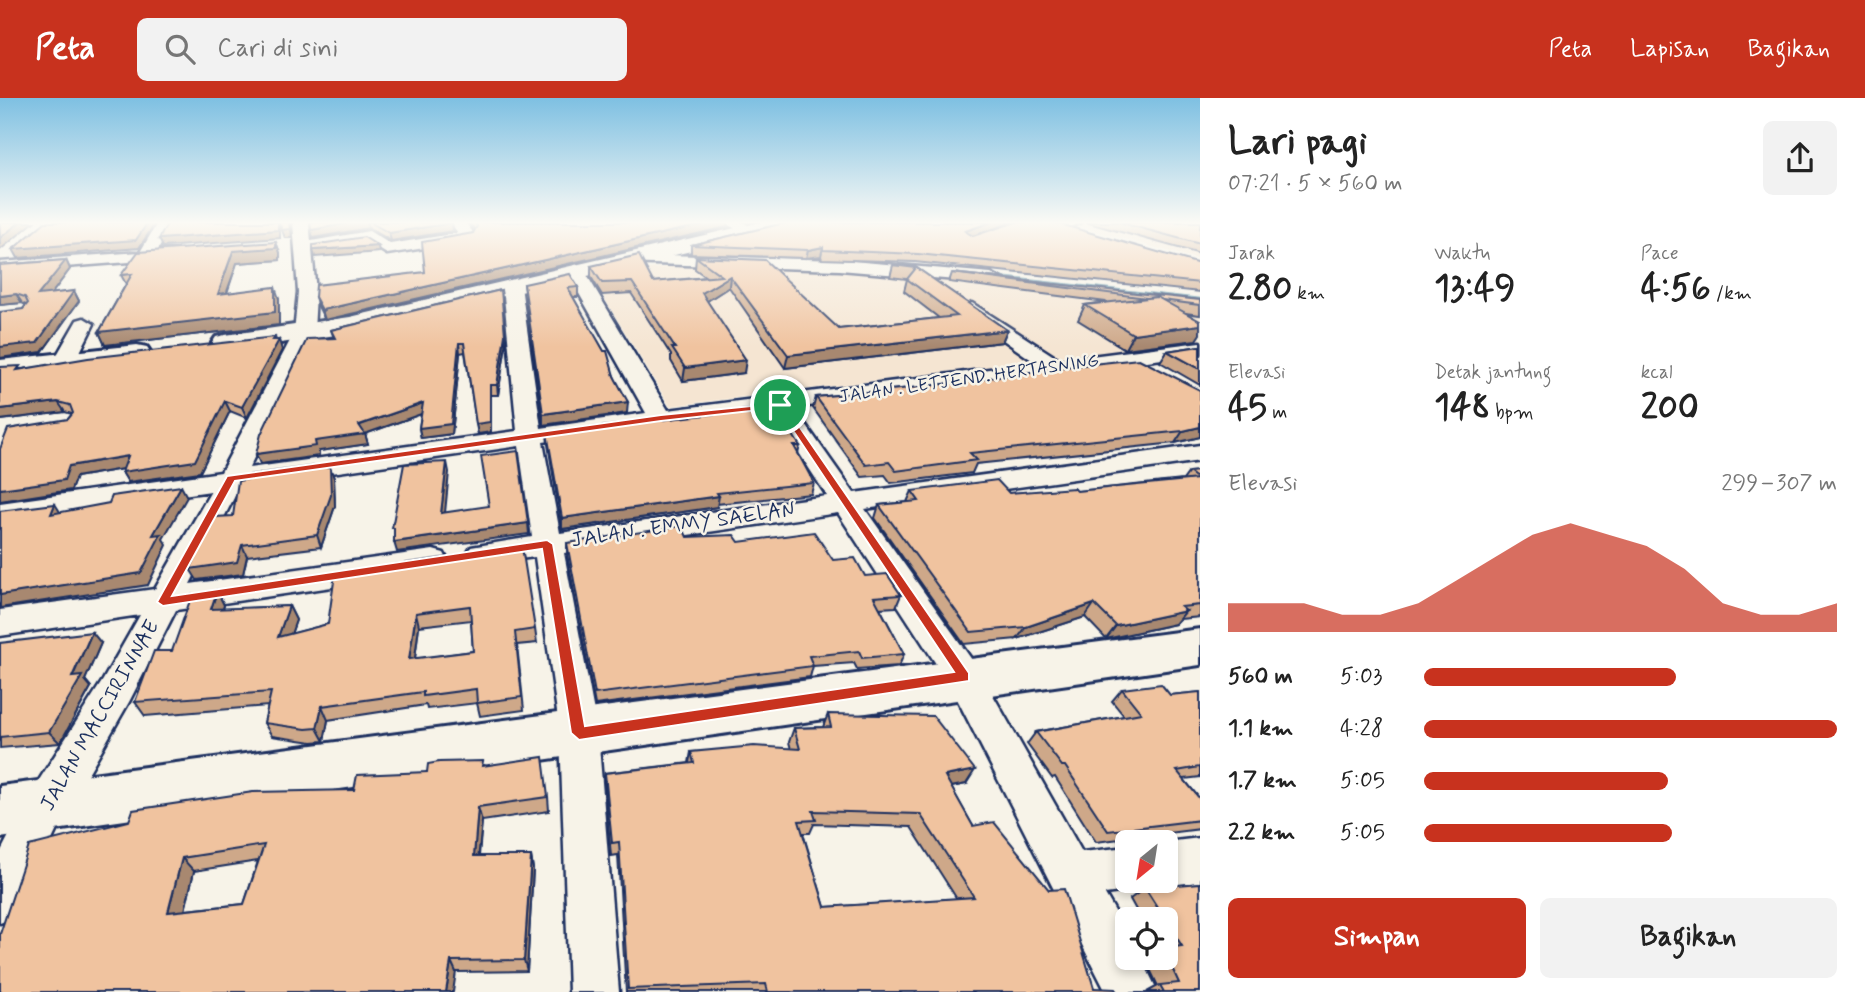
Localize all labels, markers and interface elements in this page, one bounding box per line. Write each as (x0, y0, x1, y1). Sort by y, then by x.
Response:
search box (137, 18, 627, 81)
text: Peta (35, 27, 95, 71)
icon: search (161, 30, 199, 68)
text: Cari di sini (217, 32, 338, 66)
text: Peta (1549, 34, 1592, 65)
text: Lapisan (1630, 34, 1709, 65)
text: Bagikan (1747, 34, 1830, 65)
text: Lari pagi (1228, 118, 1367, 167)
button: share (1763, 121, 1837, 195)
text: 07:21 · 5 × 560 m (1228, 169, 1403, 199)
text: Jarak (1228, 241, 1275, 266)
text: Waktu (1434, 241, 1490, 266)
text: Pace (1641, 241, 1678, 266)
text: 2.80 (1228, 266, 1292, 312)
text: 13:49 (1434, 266, 1515, 312)
text: 4:56 (1641, 266, 1711, 312)
text: km (1292, 281, 1325, 306)
text: /km (1711, 281, 1752, 306)
street label: JALAN . LETJEND. HERTASNING (838, 349, 1101, 409)
text: Elevasi (1228, 360, 1285, 385)
text: Detak jantung (1434, 360, 1551, 385)
text: kcal (1641, 360, 1673, 385)
pin (750, 375, 810, 435)
text: 45 (1228, 385, 1267, 431)
text: 148 (1434, 385, 1490, 431)
text: 200 (1641, 385, 1699, 431)
icon: arrive (761, 386, 799, 424)
text: m (1267, 400, 1287, 425)
text: bpm (1490, 400, 1534, 425)
text: Elevasi (1228, 469, 1297, 499)
text: 299–307 m (1721, 469, 1837, 499)
street label: JALAN . EMMY SAELAN (570, 495, 797, 555)
street label: JALAN MACCIRINNAE (34, 615, 166, 816)
text: 560 m (1228, 662, 1293, 692)
text: 5:03 (1340, 662, 1383, 692)
text: 1.1 km (1228, 714, 1293, 744)
text: 4:28 (1340, 714, 1383, 744)
text: 1.7 km (1228, 766, 1297, 796)
text: 5:05 (1340, 766, 1385, 796)
text: 2.2 km (1228, 818, 1295, 848)
text: 5:05 (1340, 818, 1385, 848)
north arrow (1115, 830, 1178, 892)
map controls (1115, 830, 1178, 970)
button: Simpan (1228, 898, 1526, 978)
button: Bagikan (1540, 898, 1837, 978)
button: locate (1115, 907, 1178, 970)

